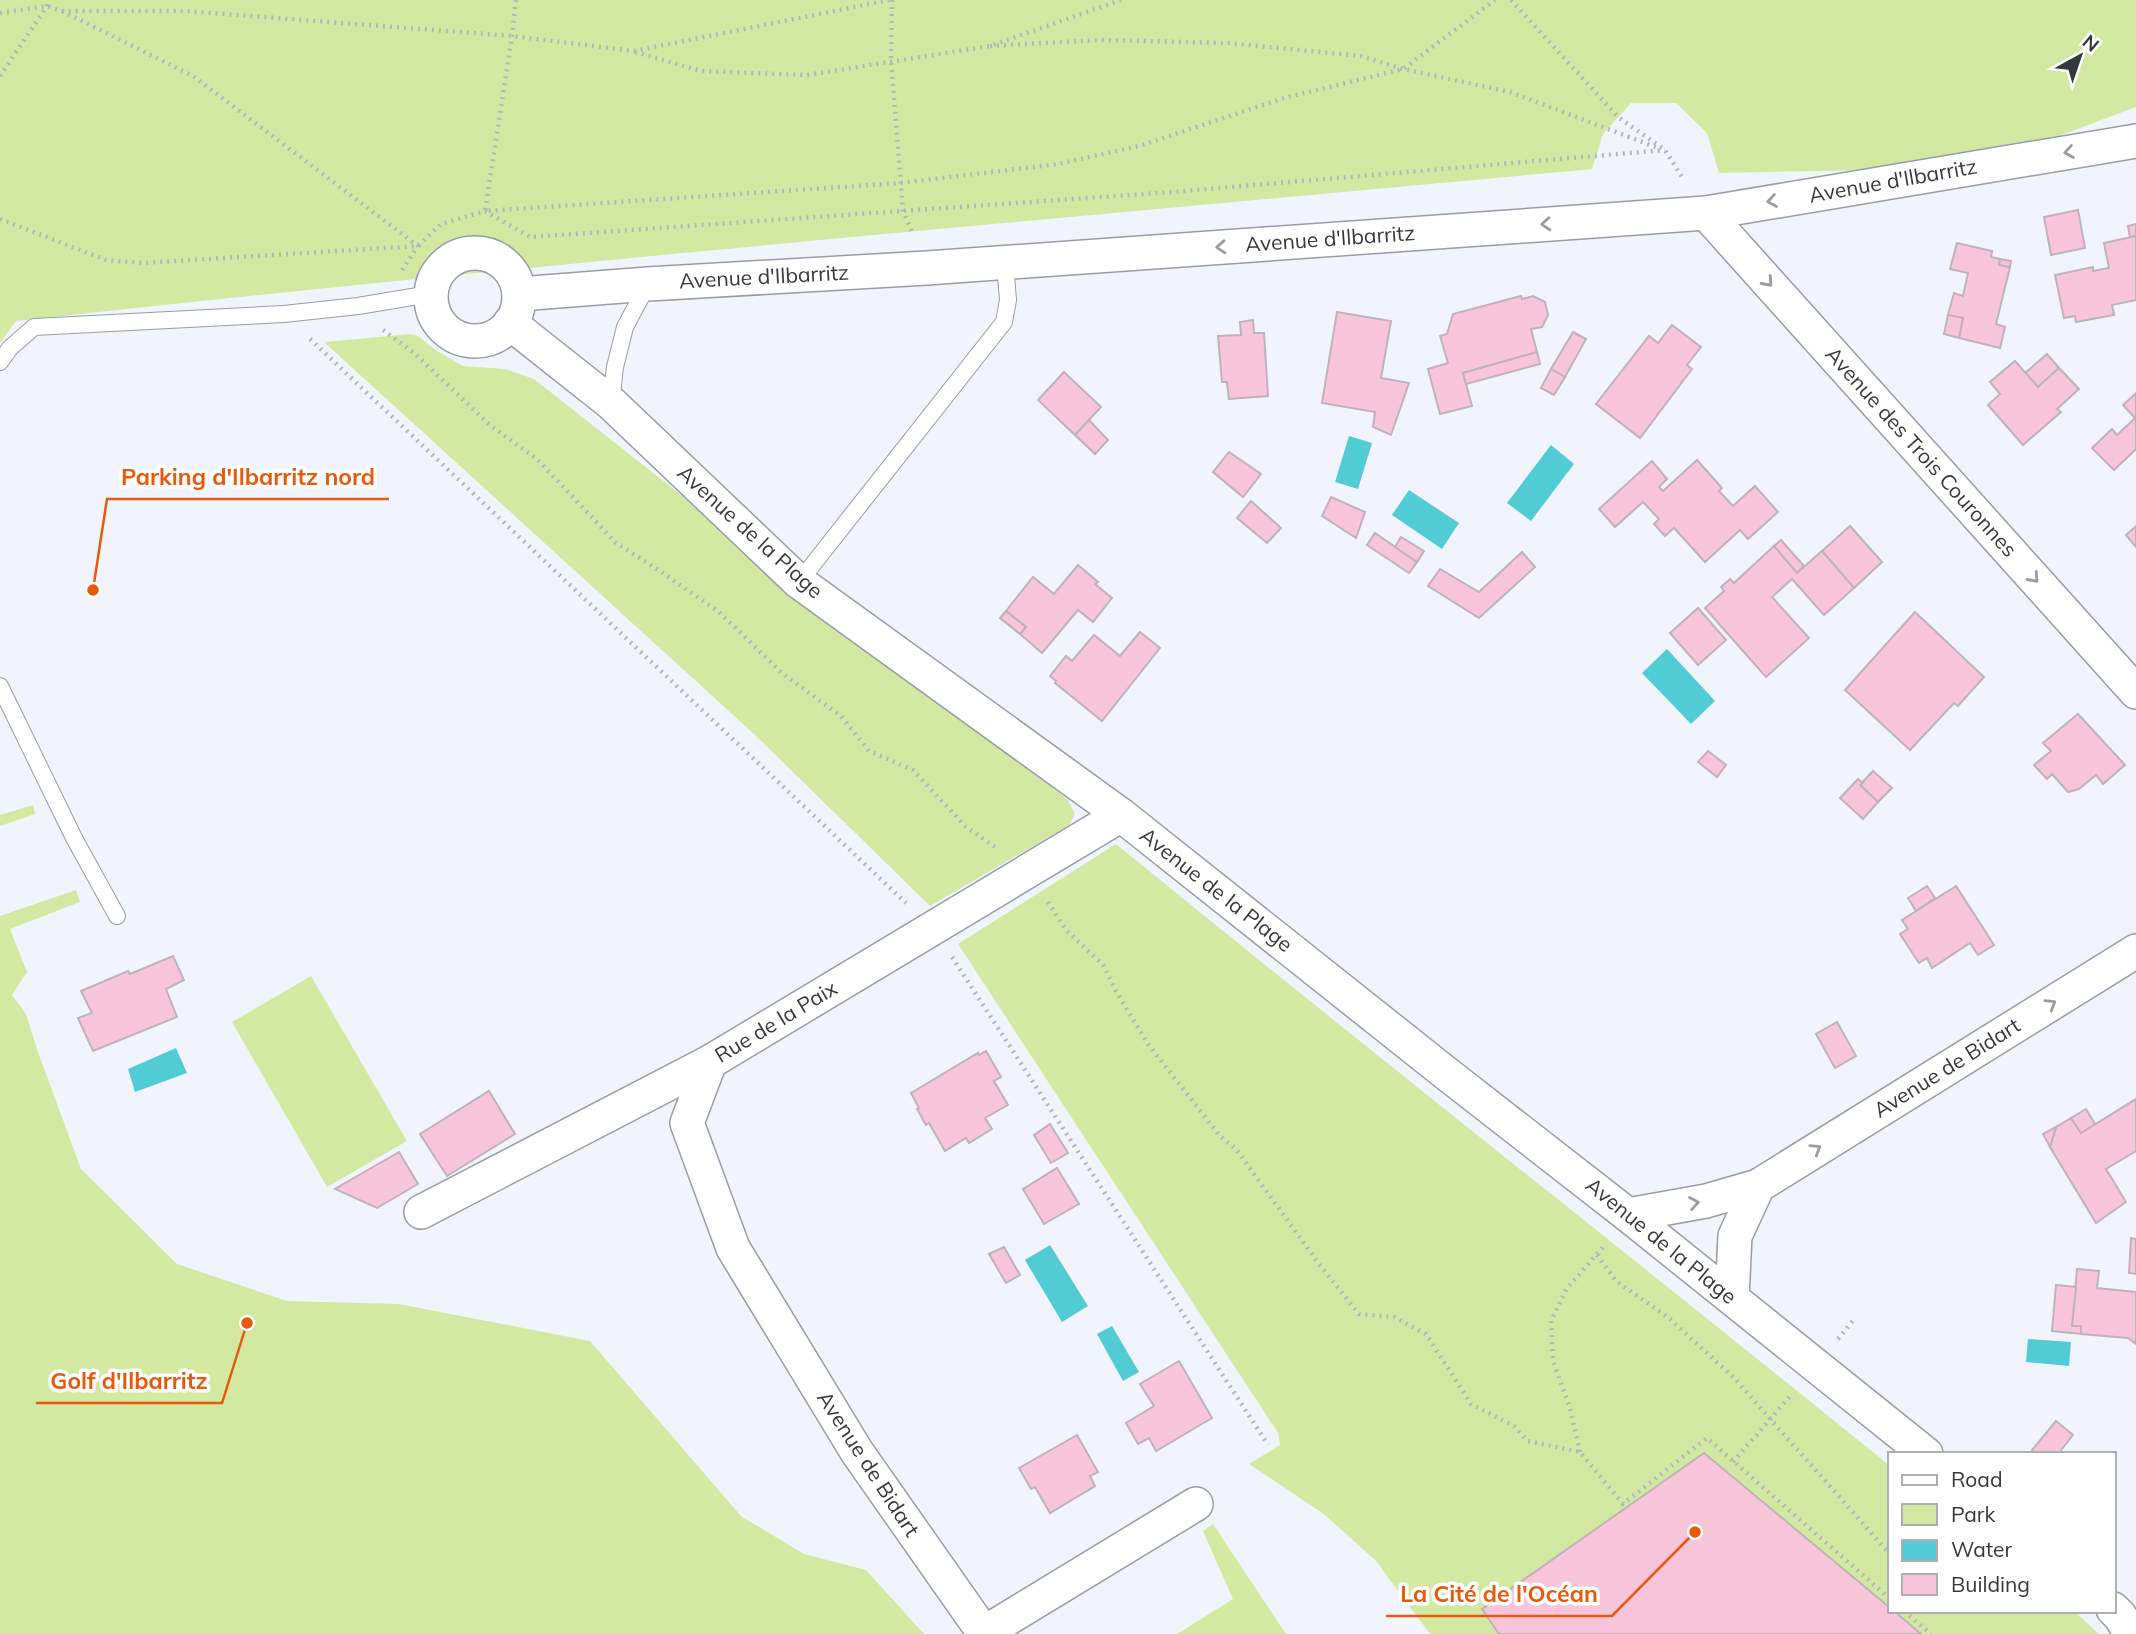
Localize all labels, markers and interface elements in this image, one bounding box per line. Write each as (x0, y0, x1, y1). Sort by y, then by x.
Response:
north arrow (2045, 21, 2115, 91)
text: N (2078, 29, 2104, 57)
one-way arrow (2063, 144, 2075, 159)
street label: Avenue d'Ilbarritz (1807, 152, 1979, 208)
one-way arrow (1766, 193, 1778, 208)
one-way arrow (1540, 216, 1551, 231)
street label: Avenue d'Ilbarritz (1244, 219, 1416, 257)
one-way arrow (1215, 239, 1226, 254)
street label: Avenue d'Ilbarritz (678, 259, 850, 293)
one-way arrow (1759, 273, 1772, 286)
street label: Avenue des Trois Couronnes (1821, 341, 2023, 562)
callout: Parking d'Ilbarritz nord (107, 455, 389, 499)
street label: Avenue de la Plage (673, 459, 829, 603)
text: Parking d'Ilbarritz nord (121, 462, 375, 491)
one-way arrow (2026, 570, 2038, 583)
street label: Avenue de la Plage (1135, 822, 1298, 957)
street label: Rue de la Paix (710, 974, 841, 1068)
one-way arrow (2044, 999, 2057, 1012)
street label: Avenue de Bidart (1868, 1012, 2025, 1123)
one-way arrow (1809, 1145, 1822, 1158)
street label: Avenue de la Plage (1581, 1171, 1742, 1309)
one-way arrow (1688, 1196, 1700, 1211)
callout: Golf d'Ilbarritz (36, 1359, 222, 1403)
text: Golf d'Ilbarritz (50, 1366, 208, 1395)
street label: Avenue de Bidart (812, 1386, 926, 1541)
legend (1888, 1452, 2115, 1613)
text: Road (1951, 1466, 2002, 1492)
text: Park (1951, 1501, 1995, 1527)
text: Water (1951, 1536, 2012, 1562)
text: Building (1951, 1571, 2030, 1597)
callout: La Cité de l'Océan (1386, 1572, 1612, 1616)
text: La Cité de l'Océan (1400, 1579, 1598, 1608)

